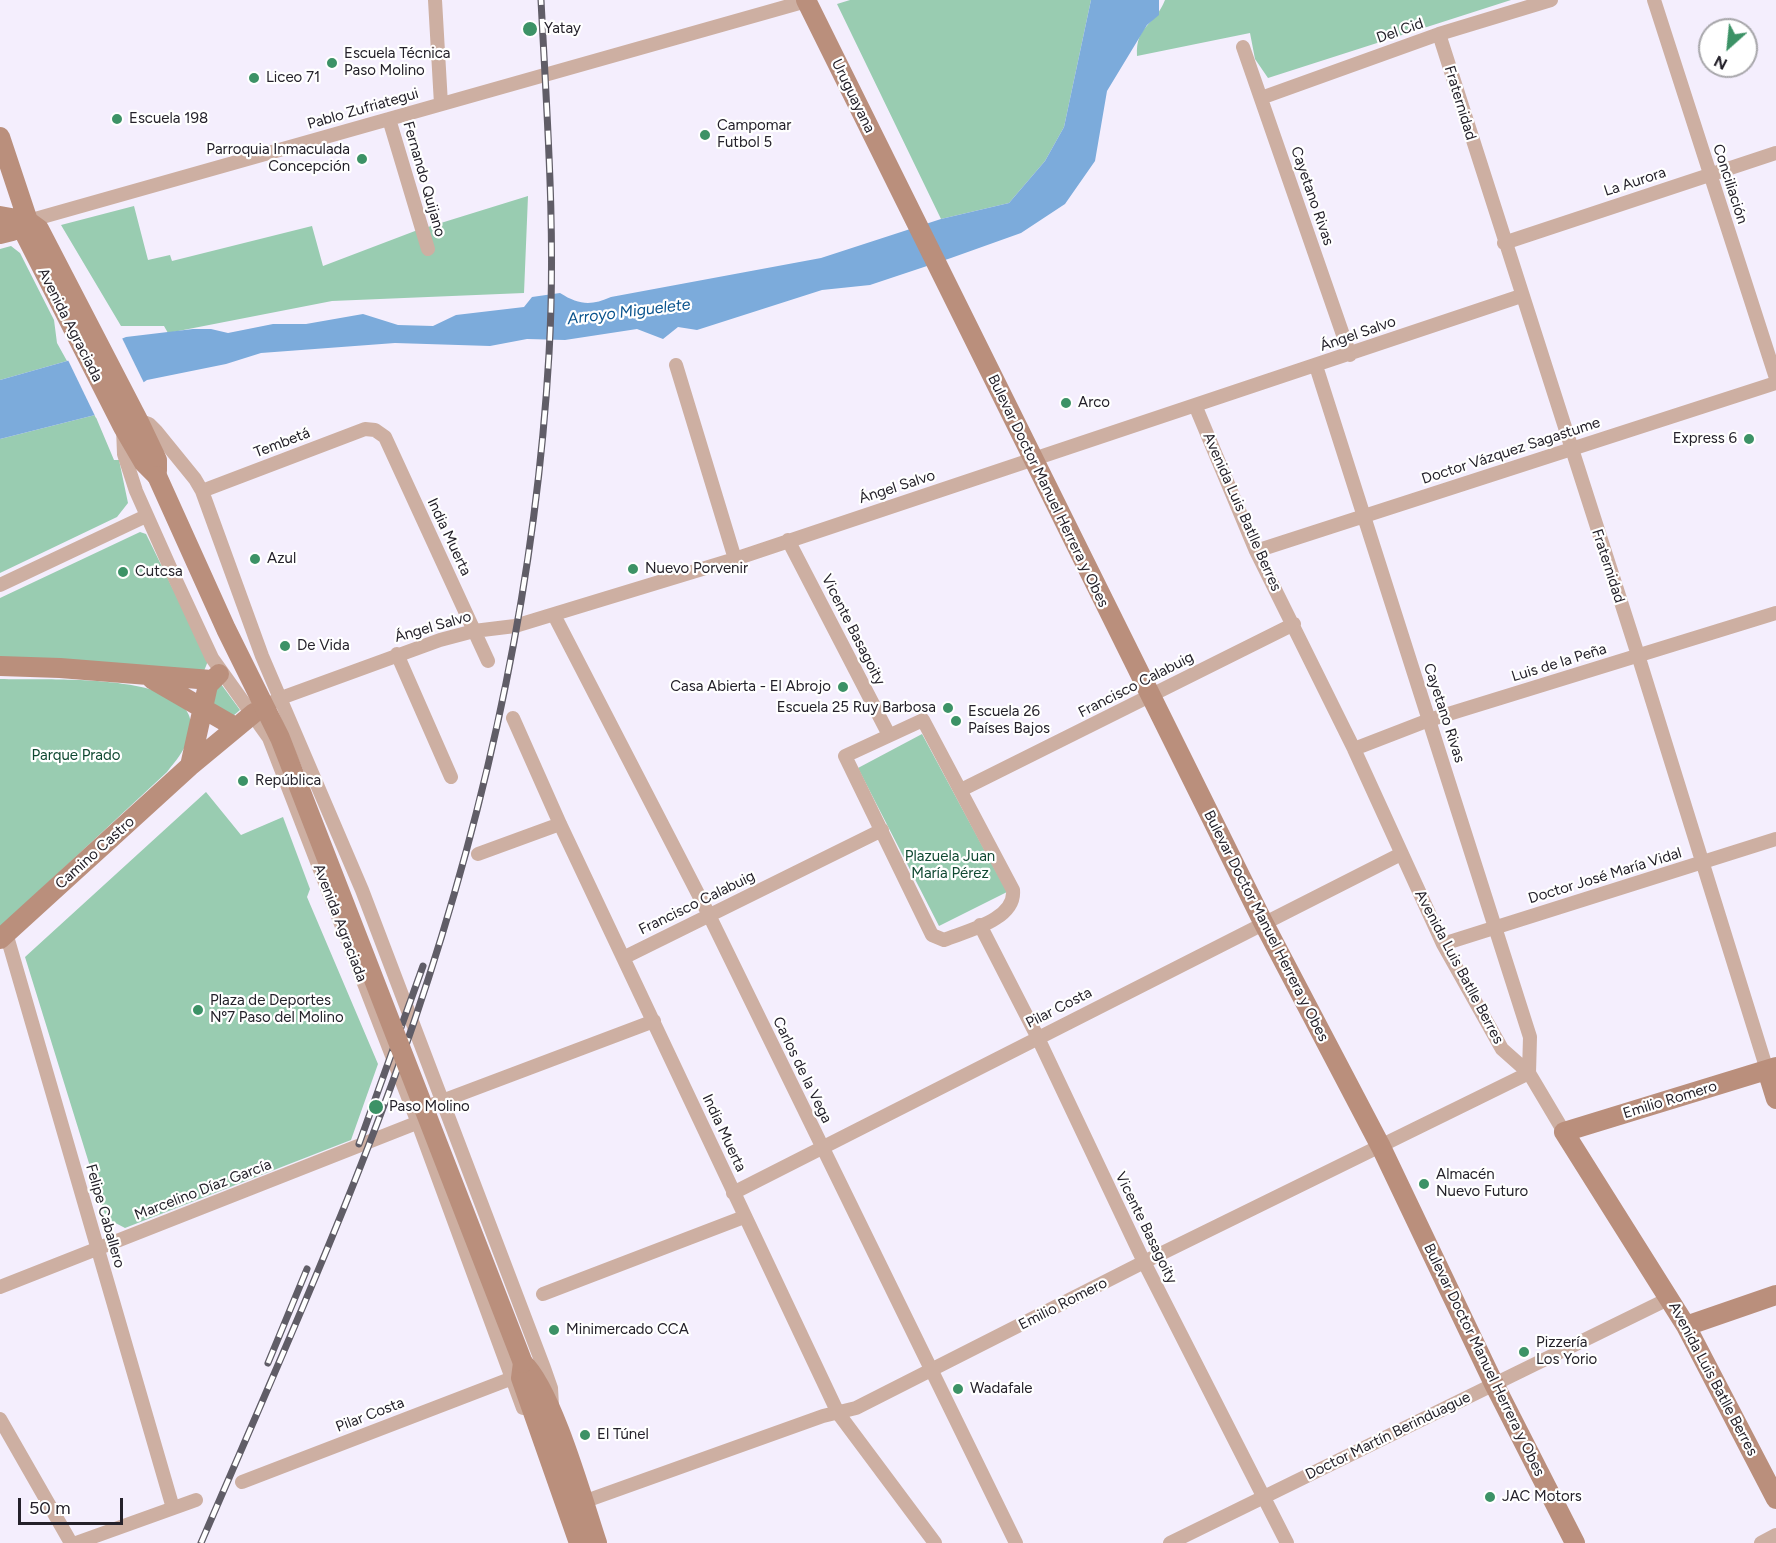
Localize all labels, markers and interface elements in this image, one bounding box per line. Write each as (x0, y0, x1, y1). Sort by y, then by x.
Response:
street label: Del Cid (1374, 15, 1426, 47)
north arrow (1698, 18, 1758, 78)
marker: Yatay (521, 20, 539, 38)
place label: Yatay (544, 20, 581, 38)
place label: Escuela Técnica Paso Molino (344, 45, 450, 80)
text: N (1711, 51, 1730, 74)
marker: Escuela Técnica Paso Molino (325, 56, 339, 70)
street label: Uruguayana (827, 56, 879, 136)
street label: Fraternidad (1440, 64, 1480, 142)
place label: Liceo 71 (266, 69, 320, 87)
marker: Liceo 71 (247, 71, 261, 85)
street label: Pablo Zufriategui (305, 85, 421, 133)
place label: Escuela 198 (129, 110, 208, 128)
marker: Escuela 198 (110, 112, 124, 126)
place label: Campomar Futbol 5 (717, 117, 791, 152)
street label: Fernando Quijano (399, 119, 449, 239)
marker: Campomar Futbol 5 (698, 128, 712, 142)
place label: Parroquia Inmaculada Concepción (206, 141, 350, 176)
street label: Conciliación (1709, 142, 1751, 226)
street label: Cayetano Rivas (1287, 144, 1337, 248)
marker: Parroquia Inmaculada Concepción (355, 152, 369, 166)
street label: La Aurora (1602, 164, 1668, 200)
street label: Avenida Agraciada (34, 265, 106, 385)
water label: Arroyo Miguelete (566, 295, 692, 329)
street label: Ángel Salvo (1318, 313, 1398, 355)
street label: Bulevar Doctor Manuel Herrera y Obes (984, 372, 1112, 610)
place label: Arco (1078, 394, 1110, 412)
marker: Arco (1059, 396, 1073, 410)
street label: Doctor Vázquez Sagastume (1419, 414, 1603, 488)
street label: Tembetá (251, 424, 313, 462)
street label: Avenida Luis Batlle Berres (1199, 430, 1285, 594)
place label: Express 6 (1673, 430, 1737, 448)
marker: Express 6 (1742, 432, 1756, 446)
street label: Ángel Salvo (857, 466, 937, 508)
street label: India Muerta (423, 495, 475, 579)
street label: Fraternidad (1588, 527, 1628, 605)
place label: Azul (267, 550, 296, 568)
marker: Azul (248, 552, 262, 566)
place label: Nuevo Porvenir (645, 560, 748, 578)
marker: Nuevo Porvenir (626, 562, 640, 576)
place label: Cutcsa (135, 563, 183, 581)
marker: Cutcsa (116, 565, 130, 579)
street label: Vicente Basagoity (817, 572, 889, 688)
street label: Ángel Salvo (393, 607, 473, 647)
place label: De Vida (297, 637, 350, 655)
marker: De Vida (278, 639, 292, 653)
street label: Luis de la Peña (1509, 640, 1609, 686)
street label: Francisco Calabuig (1075, 648, 1197, 722)
street label: Cayetano Rivas (1419, 661, 1469, 765)
place label: Casa Abierta - El Abrojo (670, 678, 831, 696)
marker: Casa Abierta - El Abrojo (836, 680, 850, 694)
place label: Escuela 25 Ruy Barbosa (777, 699, 936, 717)
marker: Escuela 25 Ruy Barbosa (941, 701, 955, 715)
place label: Escuela 26 Países Bajos (968, 703, 1050, 738)
marker: Escuela 26 Países Bajos (949, 714, 963, 728)
park label: Parque Prado (31, 747, 121, 765)
place label: República (255, 772, 321, 790)
marker: República (236, 774, 250, 788)
street label: Bulevar Doctor Manuel Herrera y Obes (1200, 808, 1332, 1044)
street label: Camino Castro (52, 813, 138, 893)
street label: Doctor José María Vidal (1526, 844, 1684, 908)
park label: Plazuela Juan María Pérez (905, 848, 995, 883)
street label: Avenida Agraciada (309, 861, 371, 985)
street label: Francisco Calabuig (636, 867, 758, 939)
street label: Avenida Luis Batlle Berres (1411, 887, 1507, 1047)
street label: Pilar Costa (1023, 984, 1095, 1032)
place label: Plaza de Deportes Nº7 Paso del Molino (210, 992, 344, 1027)
marker: Plaza de Deportes Nº7 Paso del Molino (191, 1003, 205, 1017)
street label: Carlos de la Vega (768, 1014, 836, 1126)
street label: Emilio Romero (1621, 1077, 1719, 1123)
street label: India Muerta (698, 1091, 750, 1175)
marker: Paso Molino (367, 1098, 385, 1116)
place label: Paso Molino (389, 1098, 470, 1116)
street label: Marcelino Díaz García (132, 1156, 274, 1224)
street label: Felipe Caballero (82, 1162, 128, 1270)
place label: Almacén Nuevo Futuro (1436, 1166, 1528, 1201)
street label: Vicente Basagoity (1111, 1169, 1181, 1287)
marker: Almacén Nuevo Futuro (1417, 1177, 1431, 1191)
street label: Bulevar Doctor Manuel Herrera y Obes (1420, 1241, 1548, 1479)
street label: Emilio Romero (1016, 1274, 1110, 1334)
street label: Avenida Luis Batlle Berres (1665, 1299, 1761, 1459)
place label: Minimercado CCA (566, 1321, 689, 1339)
marker: Minimercado CCA (547, 1323, 561, 1337)
place label: Pizzería Los Yorio (1536, 1334, 1597, 1369)
marker: Pizzería Los Yorio (1517, 1345, 1531, 1359)
place label: Wadafale (970, 1380, 1033, 1398)
marker: Wadafale (951, 1382, 965, 1396)
street label: Doctor Martín Berinduague (1303, 1388, 1473, 1484)
street label: Pilar Costa (333, 1394, 407, 1436)
place label: El Túnel (597, 1426, 649, 1444)
marker: El Túnel (578, 1428, 592, 1442)
scale bar (21, 1486, 126, 1524)
place label: JAC Motors (1502, 1488, 1582, 1506)
marker: JAC Motors (1483, 1490, 1497, 1504)
text: 50 m (29, 1497, 71, 1519)

